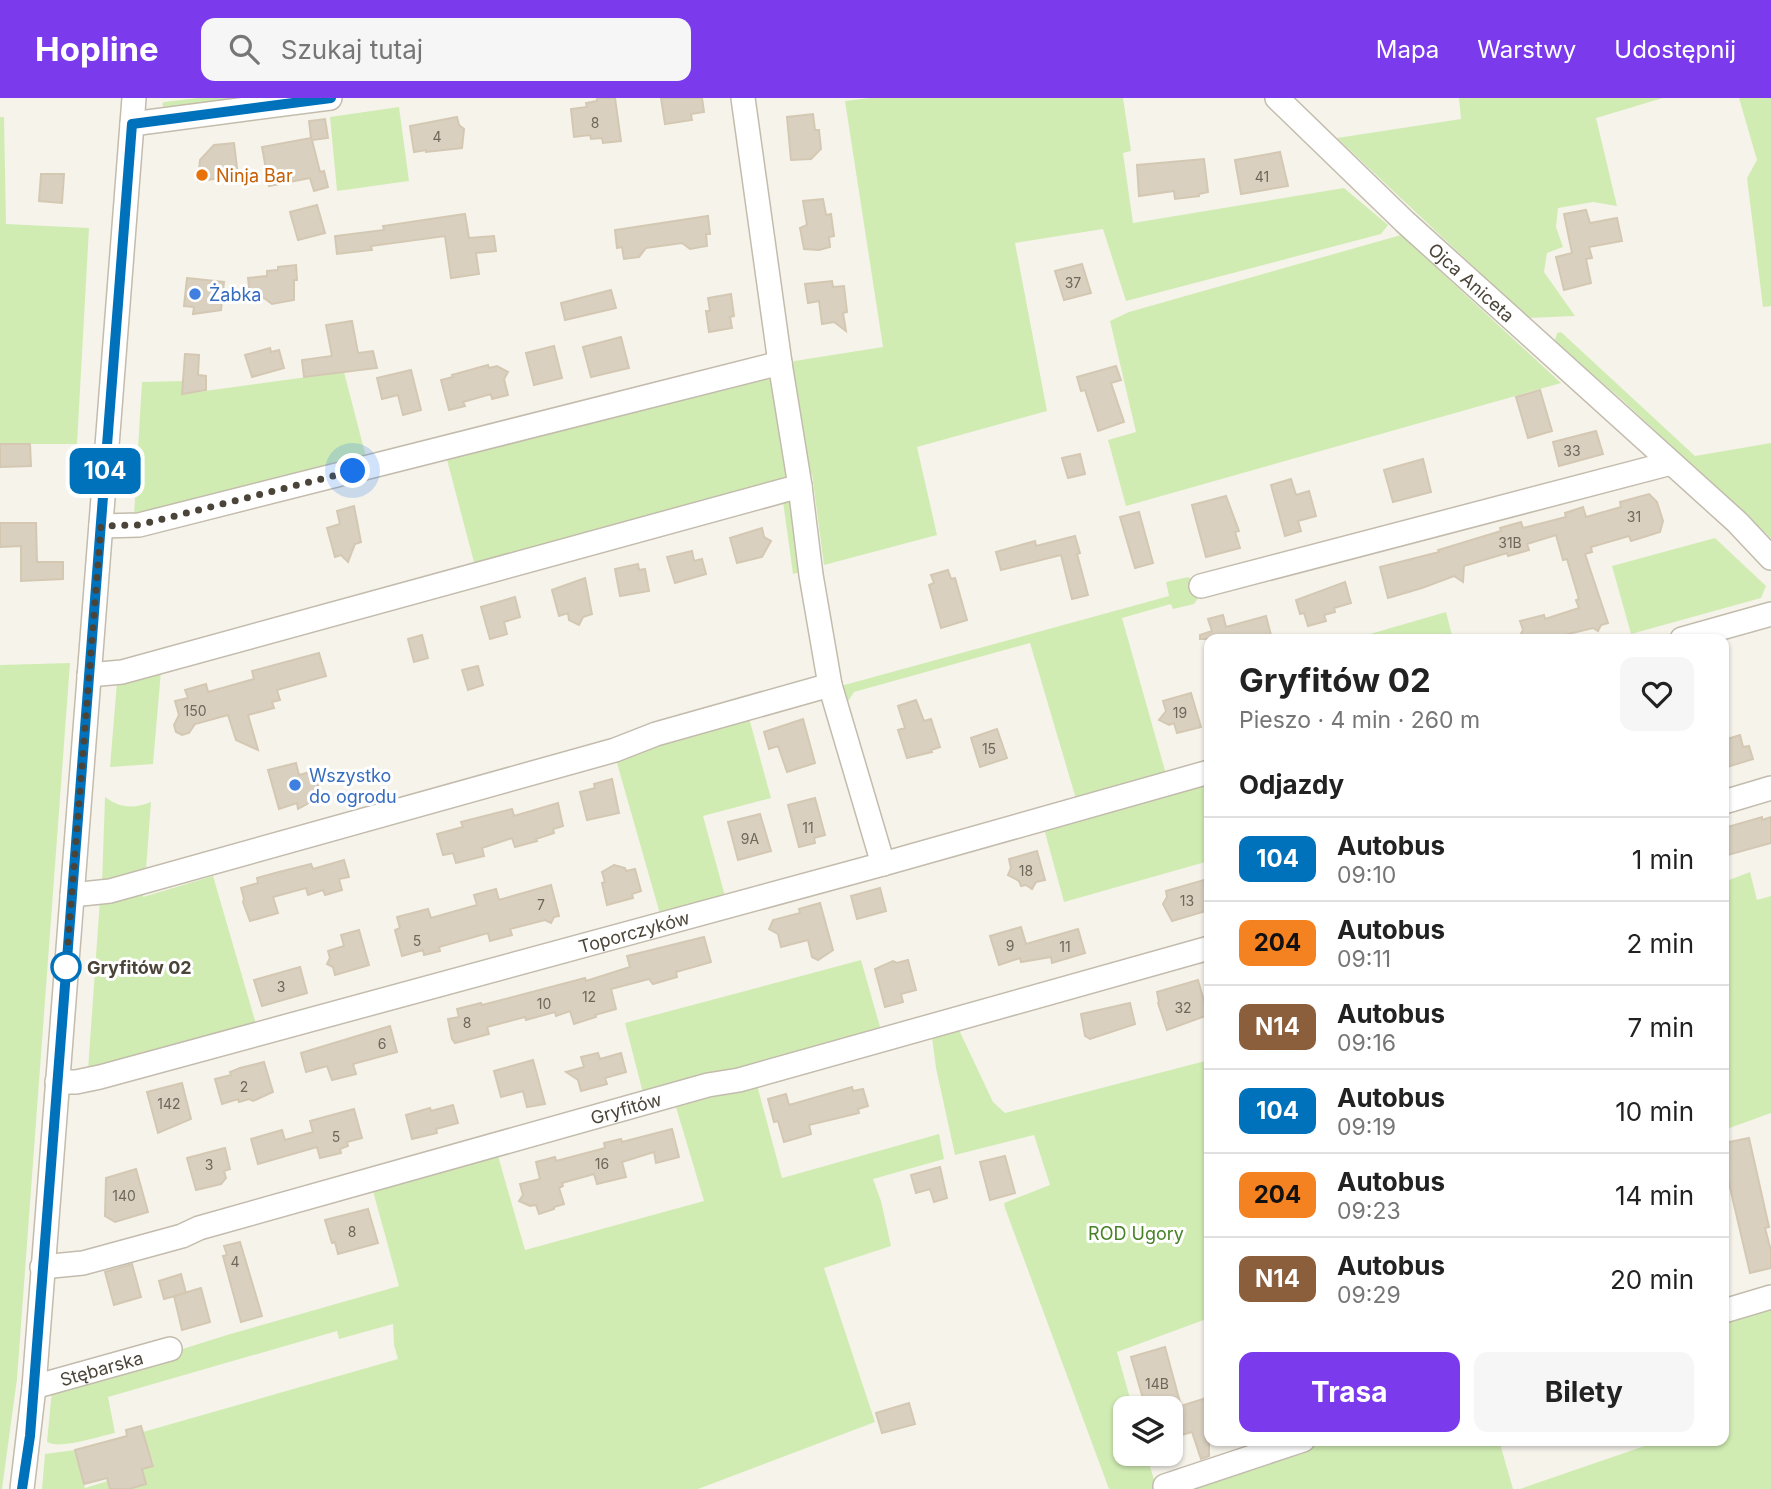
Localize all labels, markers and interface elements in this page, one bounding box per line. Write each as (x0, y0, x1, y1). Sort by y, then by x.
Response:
search box (201, 18, 691, 81)
text: Hopline (35, 29, 159, 69)
icon: search (225, 30, 263, 68)
text: Szukaj tutaj (281, 34, 423, 65)
text: Mapa (1376, 35, 1439, 64)
text: Warstwy (1477, 35, 1576, 64)
text: Udostępnij (1614, 35, 1736, 64)
house number: 8 (591, 114, 599, 131)
house number: 4 (432, 128, 442, 145)
place label: Ninja Bar (216, 165, 293, 186)
marker: Ninja Bar (194, 167, 210, 183)
house number: 41 (1255, 168, 1269, 185)
street label: Ojca Aniceta (1424, 238, 1519, 326)
house number: 37 (1065, 274, 1081, 291)
place label: Żabka (209, 283, 261, 305)
marker: Żabka (187, 286, 203, 302)
house number: 33 (1563, 442, 1581, 459)
line badge: 104 (65, 448, 145, 494)
your location (335, 453, 370, 488)
text: 104 (84, 456, 126, 485)
house number: 31 (1627, 508, 1641, 525)
house number: 31B (1498, 534, 1522, 551)
button: heart (1620, 657, 1694, 731)
text: Gryfitów 02 (1239, 660, 1431, 700)
house number: 150 (183, 702, 207, 719)
house number: 19 (1173, 704, 1187, 721)
text: Pieszo · 4 min · 260 m (1239, 706, 1480, 734)
house number: 15 (982, 740, 996, 757)
place label: Wszystko do ogrodu (309, 765, 397, 807)
text: Odjazdy (1239, 769, 1344, 800)
marker: Wszystko do ogrodu (287, 777, 303, 793)
house number: 11 (802, 819, 814, 836)
house number: 9A (741, 830, 760, 847)
text: Autobus (1337, 830, 1445, 861)
text: 104 (1256, 844, 1299, 873)
text: 1 min (1632, 844, 1694, 875)
text: 09:10 (1337, 861, 1396, 889)
house number: 18 (1019, 862, 1033, 879)
house number: 13 (1180, 892, 1194, 909)
house number: 7 (537, 896, 545, 913)
street label: Toporczyków (576, 907, 692, 957)
text: Autobus (1337, 914, 1445, 945)
text: 204 (1254, 928, 1301, 957)
text: 2 min (1626, 928, 1694, 959)
house number: 5 (413, 932, 421, 949)
house number: 9 (1006, 937, 1014, 954)
house number: 11 (1059, 938, 1071, 955)
text: 09:11 (1337, 945, 1391, 973)
marker: Gryfitów 02 (51, 952, 81, 982)
place label: Gryfitów 02 (87, 957, 192, 978)
house number: 3 (277, 978, 285, 995)
house number: 12 (582, 988, 596, 1005)
house number: 10 (537, 995, 551, 1012)
text: Autobus (1337, 998, 1445, 1029)
house number: 32 (1174, 999, 1192, 1016)
text: N14 (1255, 1012, 1300, 1041)
text: 7 min (1628, 1012, 1694, 1043)
house number: 8 (463, 1014, 471, 1031)
text: 09:16 (1337, 1029, 1396, 1057)
house number: 6 (378, 1035, 386, 1052)
house number: 2 (240, 1078, 248, 1095)
text: Autobus (1337, 1082, 1445, 1113)
street label: Gryfitów (588, 1088, 664, 1128)
house number: 142 (157, 1095, 181, 1112)
text: 104 (1256, 1096, 1299, 1125)
text: 10 min (1615, 1096, 1694, 1127)
text: 09:19 (1337, 1113, 1396, 1141)
house number: 5 (332, 1128, 340, 1145)
house number: 16 (595, 1155, 609, 1172)
house number: 3 (205, 1156, 213, 1173)
text: Autobus (1337, 1166, 1445, 1197)
text: 204 (1254, 1180, 1301, 1209)
text: 14 min (1615, 1180, 1694, 1211)
house number: 140 (112, 1187, 136, 1204)
text: 09:23 (1337, 1197, 1401, 1225)
house number: 8 (348, 1223, 356, 1240)
park label: ROD Ugory (1088, 1223, 1184, 1244)
text: Autobus (1337, 1250, 1445, 1281)
house number: 4 (230, 1253, 240, 1270)
text: N14 (1255, 1264, 1300, 1293)
text: 20 min (1610, 1264, 1694, 1295)
text: 09:29 (1337, 1281, 1401, 1309)
street label: Stębarska (57, 1347, 145, 1390)
button: Trasa (1239, 1352, 1460, 1432)
button: Bilety (1474, 1352, 1694, 1432)
house number: 14B (1145, 1375, 1169, 1392)
map controls (1113, 1396, 1183, 1466)
button: layers (1113, 1396, 1183, 1466)

